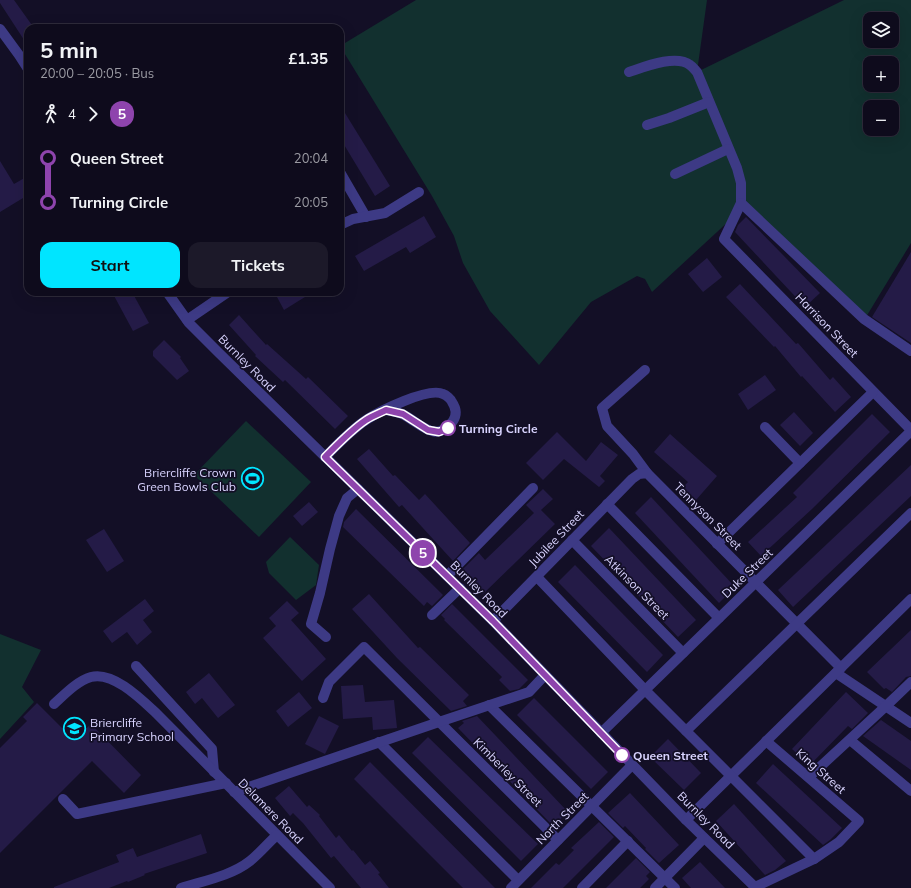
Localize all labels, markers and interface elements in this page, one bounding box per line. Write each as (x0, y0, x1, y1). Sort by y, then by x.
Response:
map controls (863, 12, 899, 136)
button: layers (863, 12, 899, 48)
text: 5 min (40, 36, 98, 64)
text: £1.35 (288, 49, 328, 68)
button: + (863, 56, 899, 92)
text: 20:00 – 20:05 · Bus (40, 65, 154, 81)
button: − (863, 100, 899, 136)
icon: walk (40, 103, 62, 125)
icon: forward (82, 103, 104, 125)
text: 5 (118, 105, 126, 123)
text: 4 (68, 106, 76, 122)
text: Queen Street (70, 149, 164, 168)
text: 20:04 (294, 150, 328, 166)
text: Turning Circle (70, 193, 168, 212)
text: 20:05 (294, 194, 328, 210)
button: Start (40, 242, 180, 288)
button: Tickets (188, 242, 328, 288)
street label: Harrison Street (792, 290, 862, 360)
street label: Burnley Road (215, 331, 279, 395)
marker: Turning Circle (440, 420, 456, 436)
place label: Turning Circle (459, 421, 538, 436)
place label: Briercliffe Crown Green Bowls Club (137, 465, 236, 494)
sports icon: Briercliffe Crown Green Bowls Club (239, 466, 265, 492)
street label: Tennyson Street (671, 479, 745, 553)
street label: Jubilee Street (525, 506, 587, 570)
line badge: 5 (410, 540, 436, 566)
text: 5 (419, 544, 427, 562)
street label: Duke Street (718, 545, 776, 601)
street label: Atkinson Street (602, 552, 672, 622)
street label: Burnley Road (447, 557, 511, 621)
place label: Briercliffe Primary School (90, 715, 174, 744)
school or university icon: Briercliffe Primary School (62, 716, 88, 742)
street label: Kimberley Street (470, 734, 546, 810)
street label: King Street (793, 745, 849, 797)
marker: Queen Street (614, 747, 630, 763)
place label: Queen Street (633, 748, 708, 763)
street label: Delamere Road (235, 775, 307, 847)
street label: Burnley Road (674, 788, 738, 852)
street label: North Street (533, 789, 591, 847)

